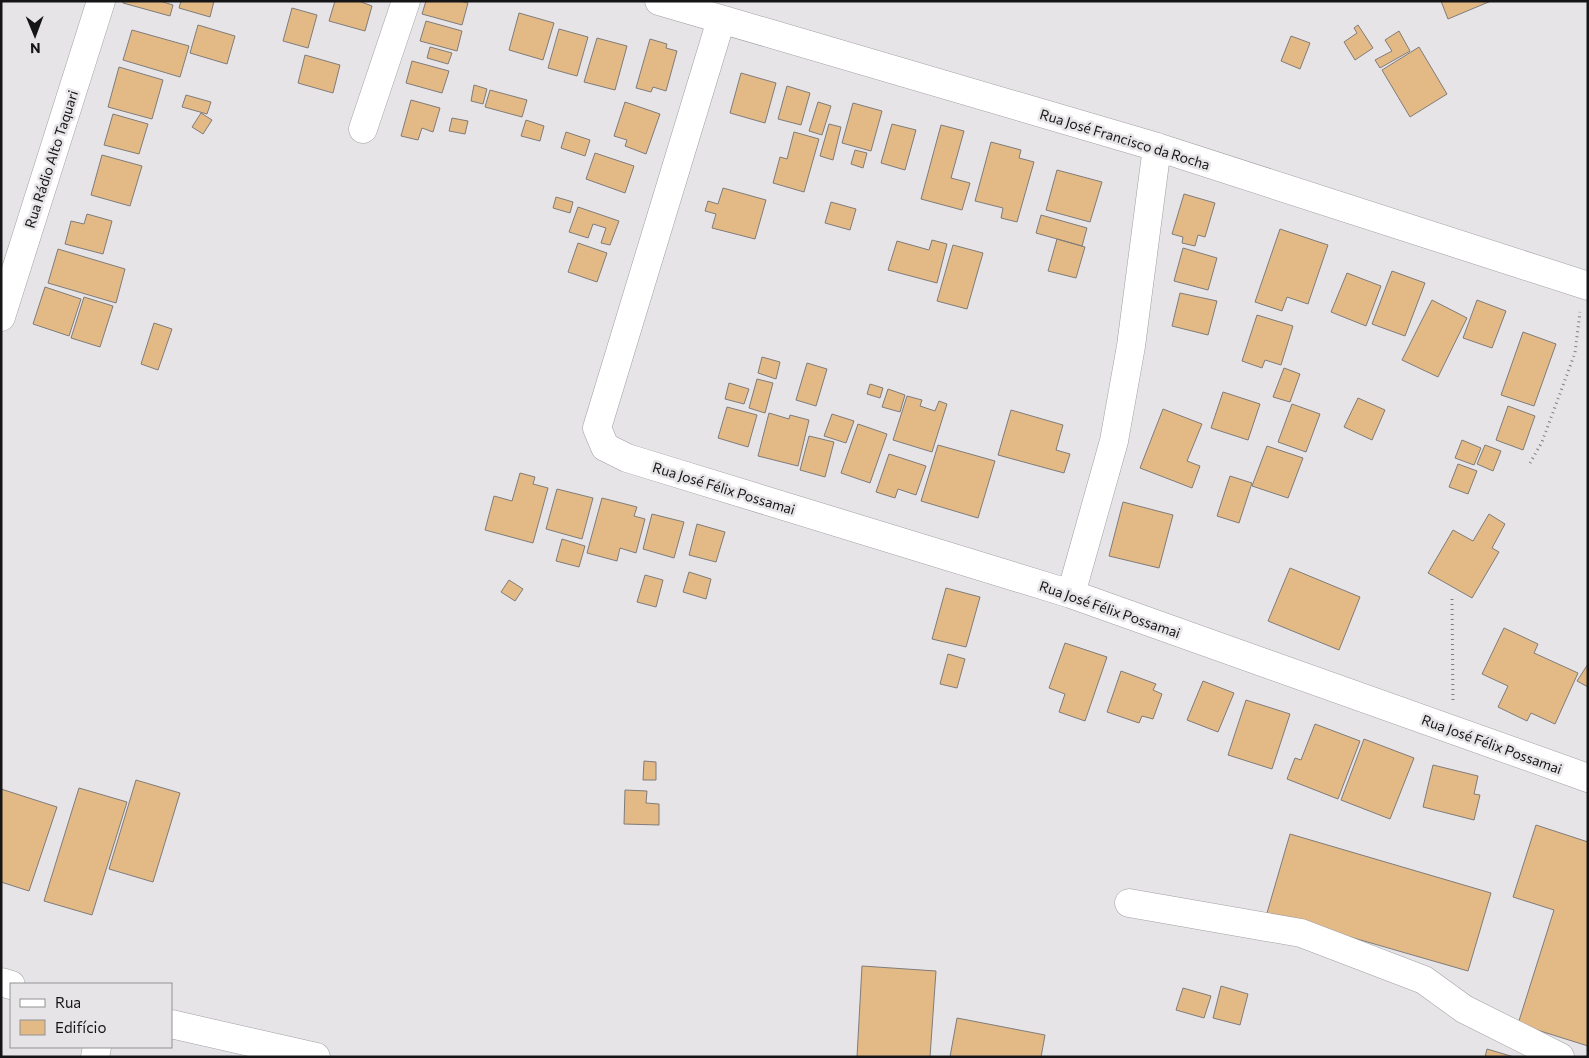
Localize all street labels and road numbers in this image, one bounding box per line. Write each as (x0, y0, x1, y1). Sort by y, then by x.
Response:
street label: Rua Rádio Alto Taquari (21, 88, 81, 230)
street label: Rua José Francisco da Rocha (1038, 105, 1212, 173)
street label: Rua José Félix Possamai (651, 458, 797, 518)
street label: Rua José Félix Possamai (1037, 577, 1183, 641)
street label: Rua José Félix Possamai (1419, 711, 1565, 777)

